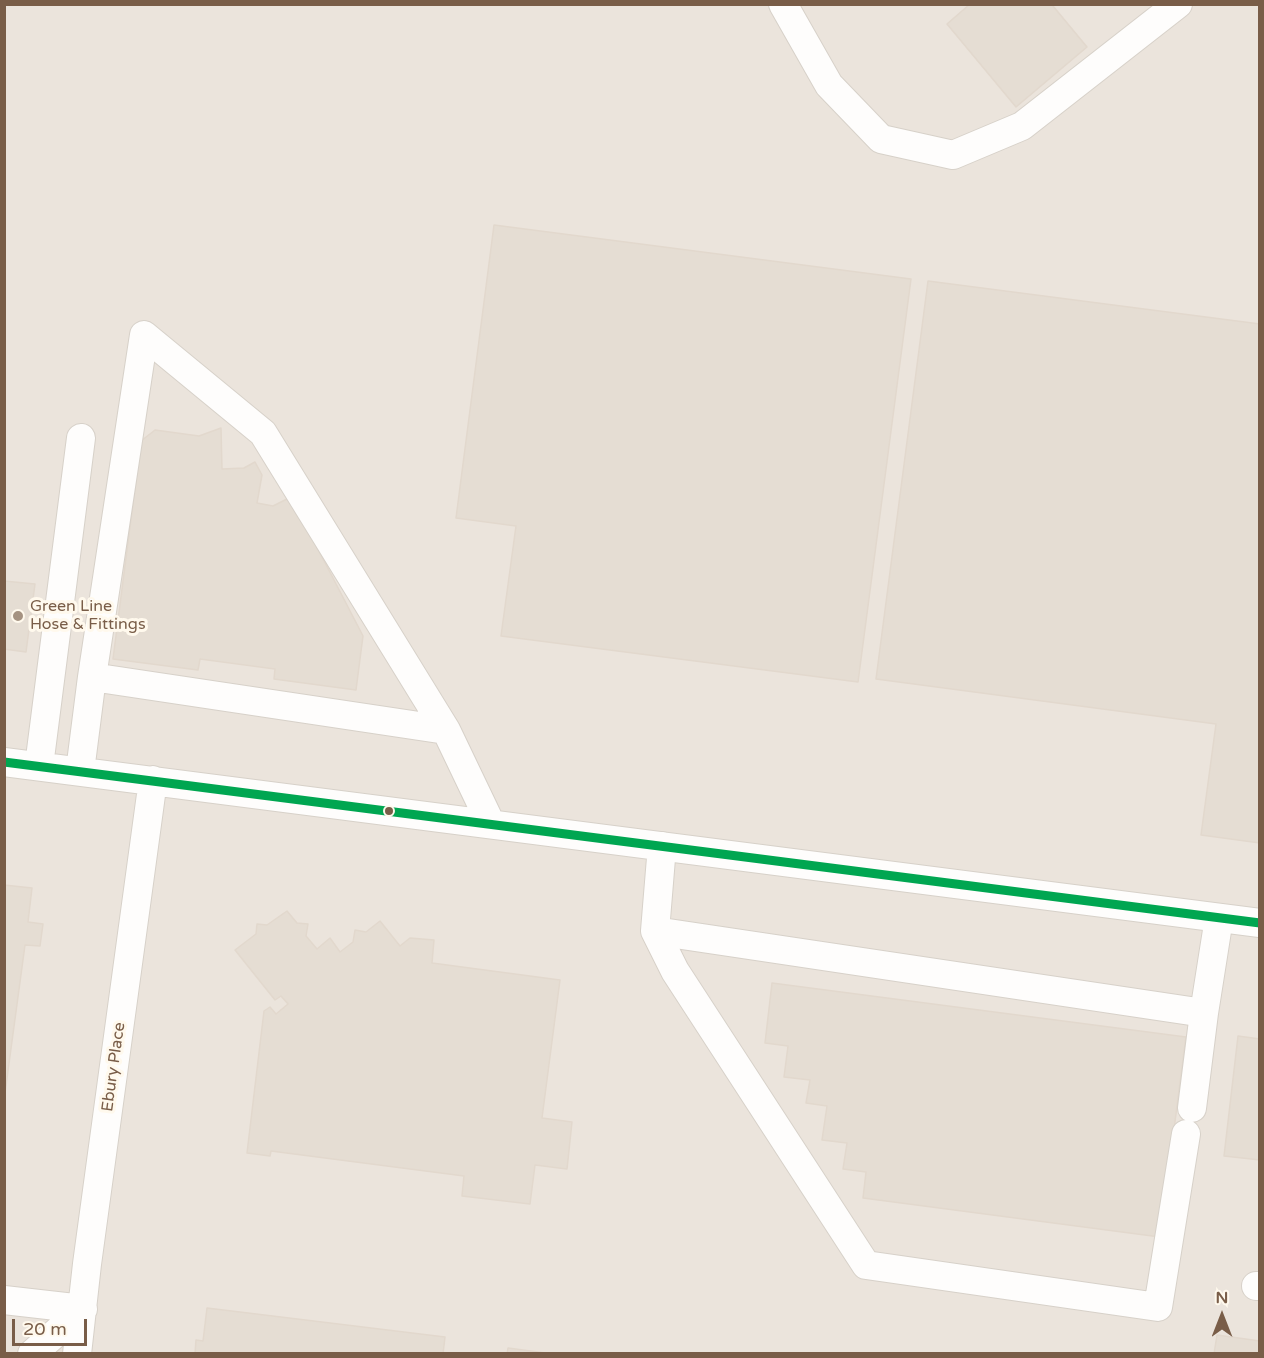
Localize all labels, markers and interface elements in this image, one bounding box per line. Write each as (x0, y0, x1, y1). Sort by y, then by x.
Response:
place label: Green Line Hose & Fittings (30, 597, 146, 635)
marker: Green Line Hose & Fittings (11, 609, 25, 623)
unlabelled marker (383, 805, 395, 817)
street label: Ebury Place (98, 1021, 130, 1113)
north arrow (1192, 1286, 1252, 1346)
text: N (1216, 1288, 1228, 1308)
scale bar (15, 1307, 90, 1345)
text: 20 m (23, 1318, 67, 1340)

